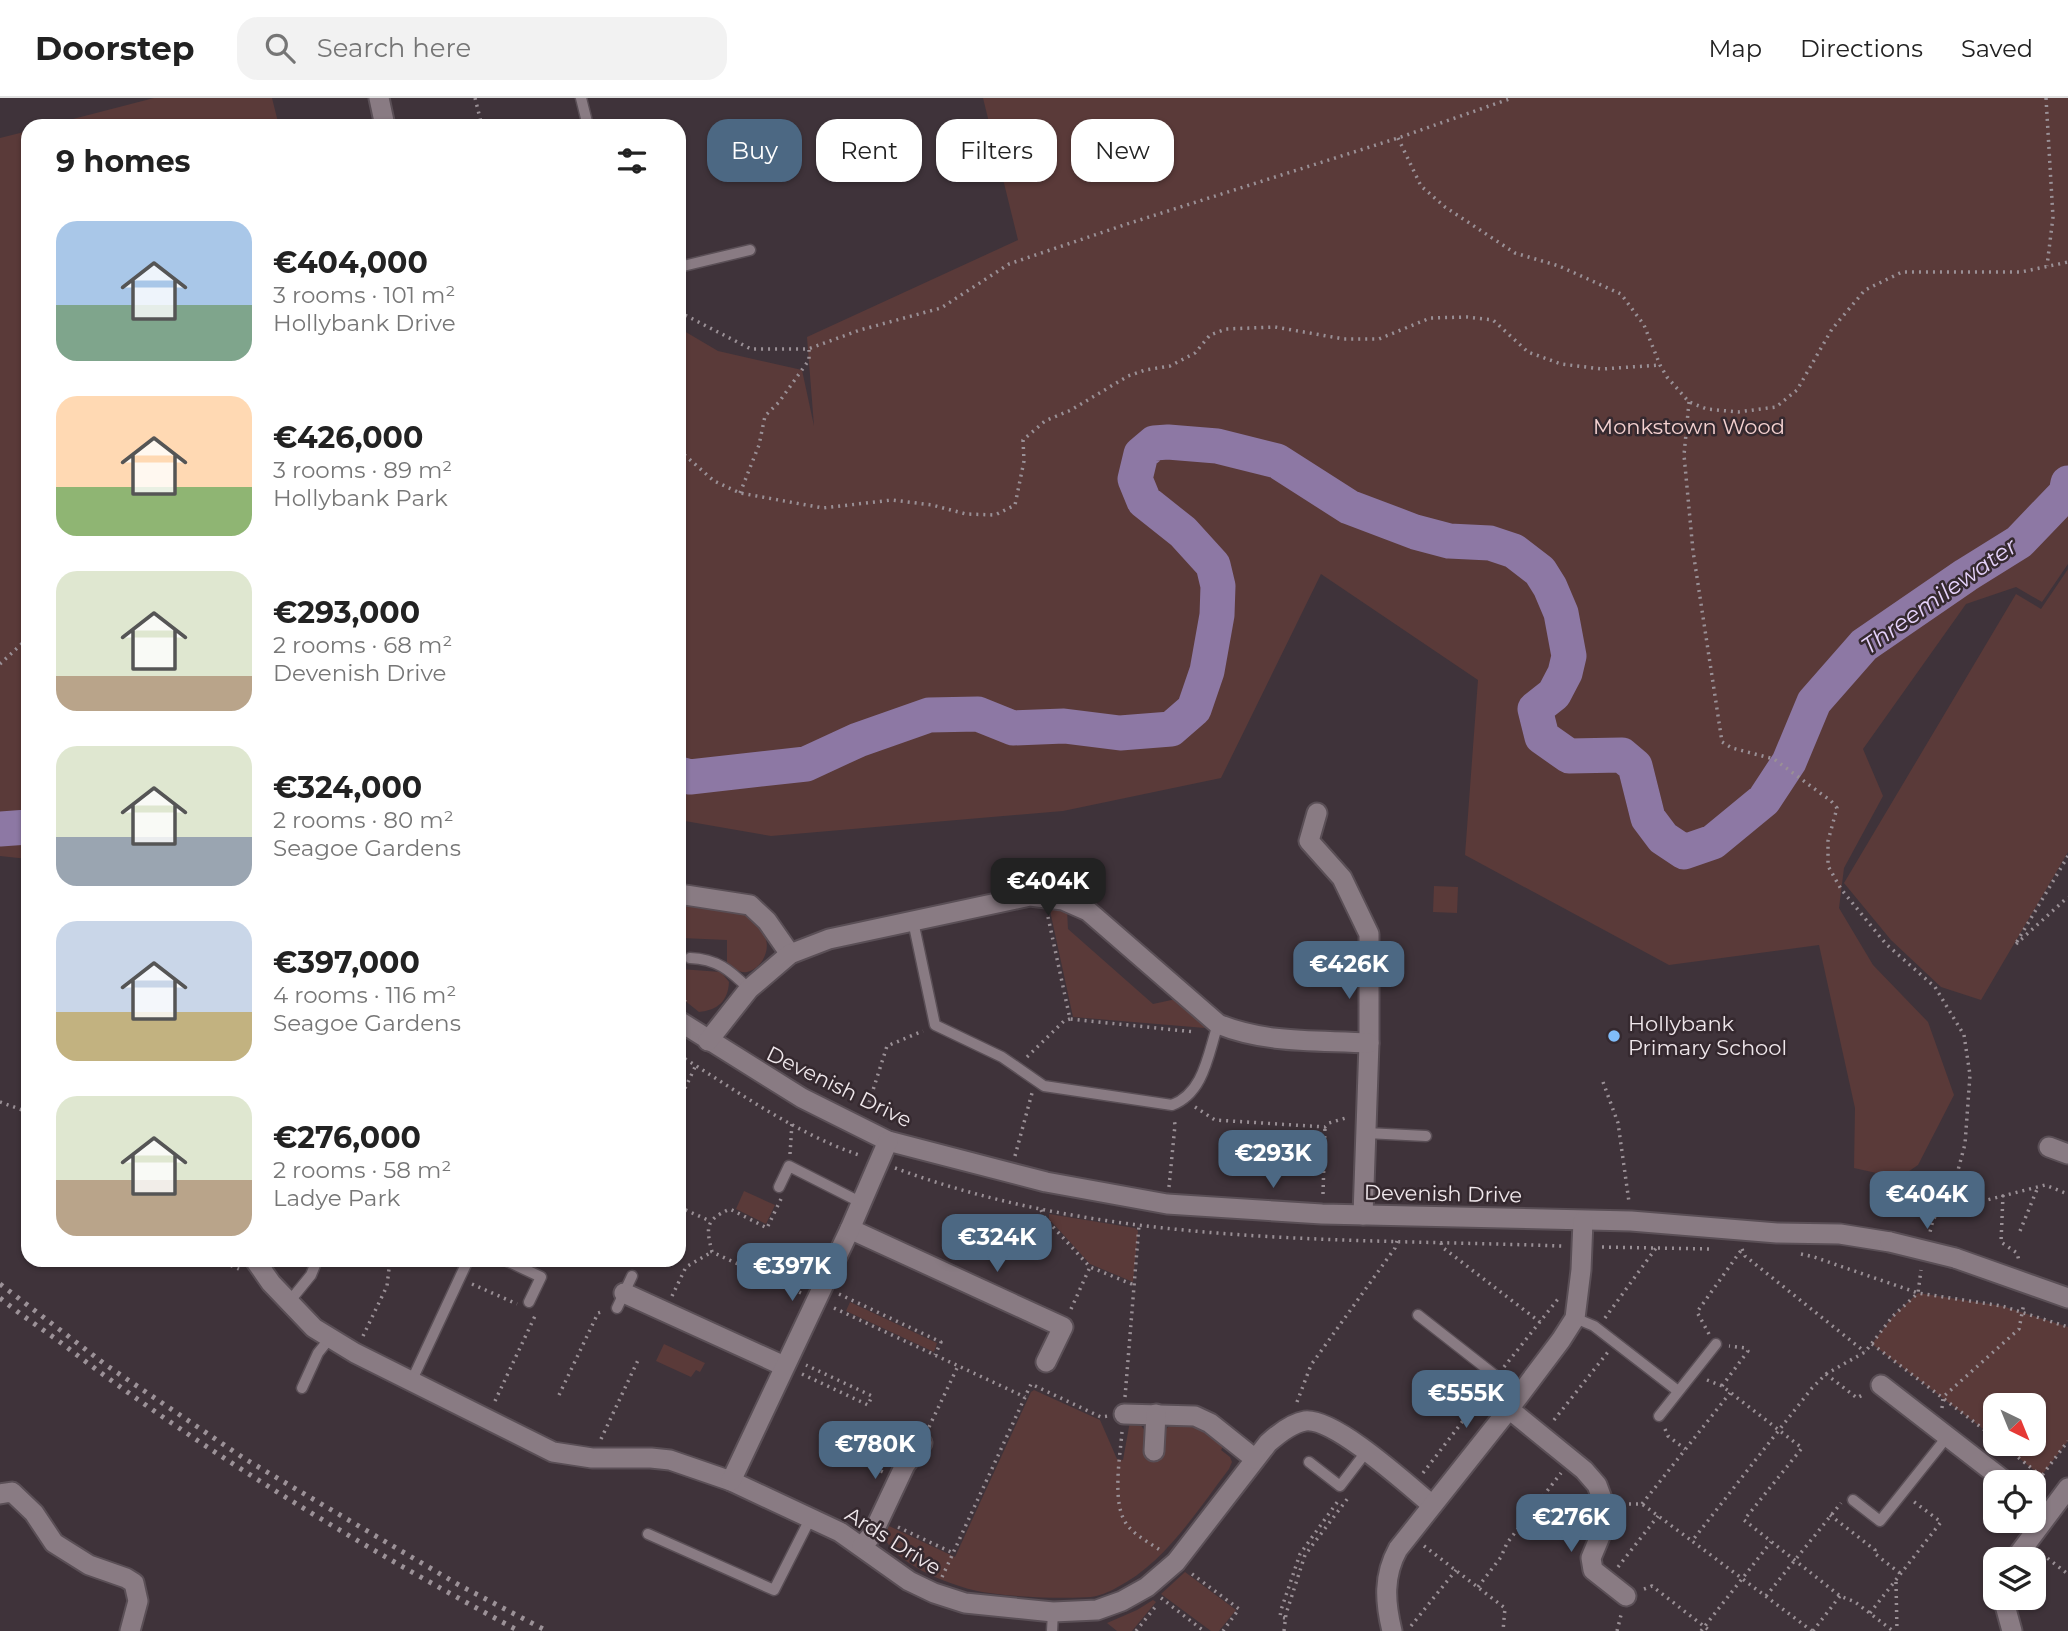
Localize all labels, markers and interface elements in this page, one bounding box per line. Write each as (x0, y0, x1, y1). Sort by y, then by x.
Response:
search box (237, 17, 727, 80)
text: Doorstep (35, 28, 195, 68)
icon: search (261, 29, 299, 67)
text: Search here (317, 32, 471, 64)
text: Map (1709, 34, 1762, 63)
text: Directions (1800, 34, 1923, 63)
text: Saved (1961, 34, 2033, 63)
chip: Buy (707, 119, 802, 182)
chip: Rent (816, 119, 922, 182)
chip: Filters (936, 119, 1057, 182)
chip: New (1071, 119, 1174, 182)
icon: filters (613, 142, 651, 180)
text: 9 homes (56, 143, 191, 180)
text: €404,000 (273, 244, 428, 281)
icon: home (112, 249, 196, 333)
text: 3 rooms · 101 m² (273, 281, 455, 309)
text: Hollybank Drive (273, 309, 456, 337)
park label: Monkstown Wood (1593, 414, 1785, 439)
text: €426,000 (273, 419, 423, 456)
icon: home (112, 424, 196, 508)
text: 3 rooms · 89 m² (273, 456, 452, 484)
text: Hollybank Park (273, 484, 448, 512)
water label: Threemilewater (1856, 531, 2023, 660)
text: €293,000 (273, 594, 420, 631)
icon: home (112, 599, 196, 683)
text: 2 rooms · 68 m² (273, 631, 452, 659)
text: Devenish Drive (273, 659, 446, 687)
text: €324,000 (273, 769, 422, 806)
icon: home (112, 774, 196, 858)
text: 2 rooms · 80 m² (273, 806, 454, 834)
text: Seagoe Gardens (273, 834, 461, 862)
pin: €404K (999, 858, 1097, 918)
text: €404K (1007, 867, 1089, 895)
pin: €426K (1300, 942, 1398, 1001)
text: €397,000 (273, 944, 420, 981)
icon: home (112, 949, 196, 1033)
text: €426K (1309, 950, 1389, 978)
text: 4 rooms · 116 m² (273, 981, 456, 1009)
text: Seagoe Gardens (273, 1009, 461, 1037)
place label: Hollybank Primary School (1628, 1011, 1787, 1060)
marker: Hollybank Primary School (1606, 1028, 1622, 1044)
street label: Devenish Drive (763, 1041, 916, 1132)
text: €276,000 (273, 1119, 421, 1156)
icon: home (112, 1124, 196, 1208)
pin: €293K (1224, 1130, 1322, 1190)
text: €293K (1234, 1139, 1312, 1167)
text: 2 rooms · 58 m² (273, 1156, 451, 1184)
pin: €404K (1878, 1172, 1976, 1231)
street label: Devenish Drive (1364, 1180, 1522, 1207)
text: €404K (1886, 1180, 1968, 1208)
text: Ladye Park (273, 1184, 400, 1212)
pin: €324K (948, 1214, 1046, 1274)
text: €324K (958, 1223, 1036, 1251)
pin: €397K (743, 1244, 841, 1303)
text: €397K (753, 1252, 831, 1280)
pin: €555K (1417, 1370, 1515, 1430)
text: €555K (1428, 1379, 1504, 1407)
north arrow (1983, 1393, 2046, 1456)
map controls (1983, 1393, 2046, 1610)
pin: €780K (826, 1422, 924, 1481)
text: €780K (835, 1430, 915, 1458)
button: locate (1983, 1470, 2046, 1533)
pin: €276K (1522, 1494, 1620, 1554)
street label: Ards Drive (841, 1501, 946, 1580)
text: €276K (1532, 1503, 1610, 1531)
button: layers (1983, 1547, 2046, 1610)

